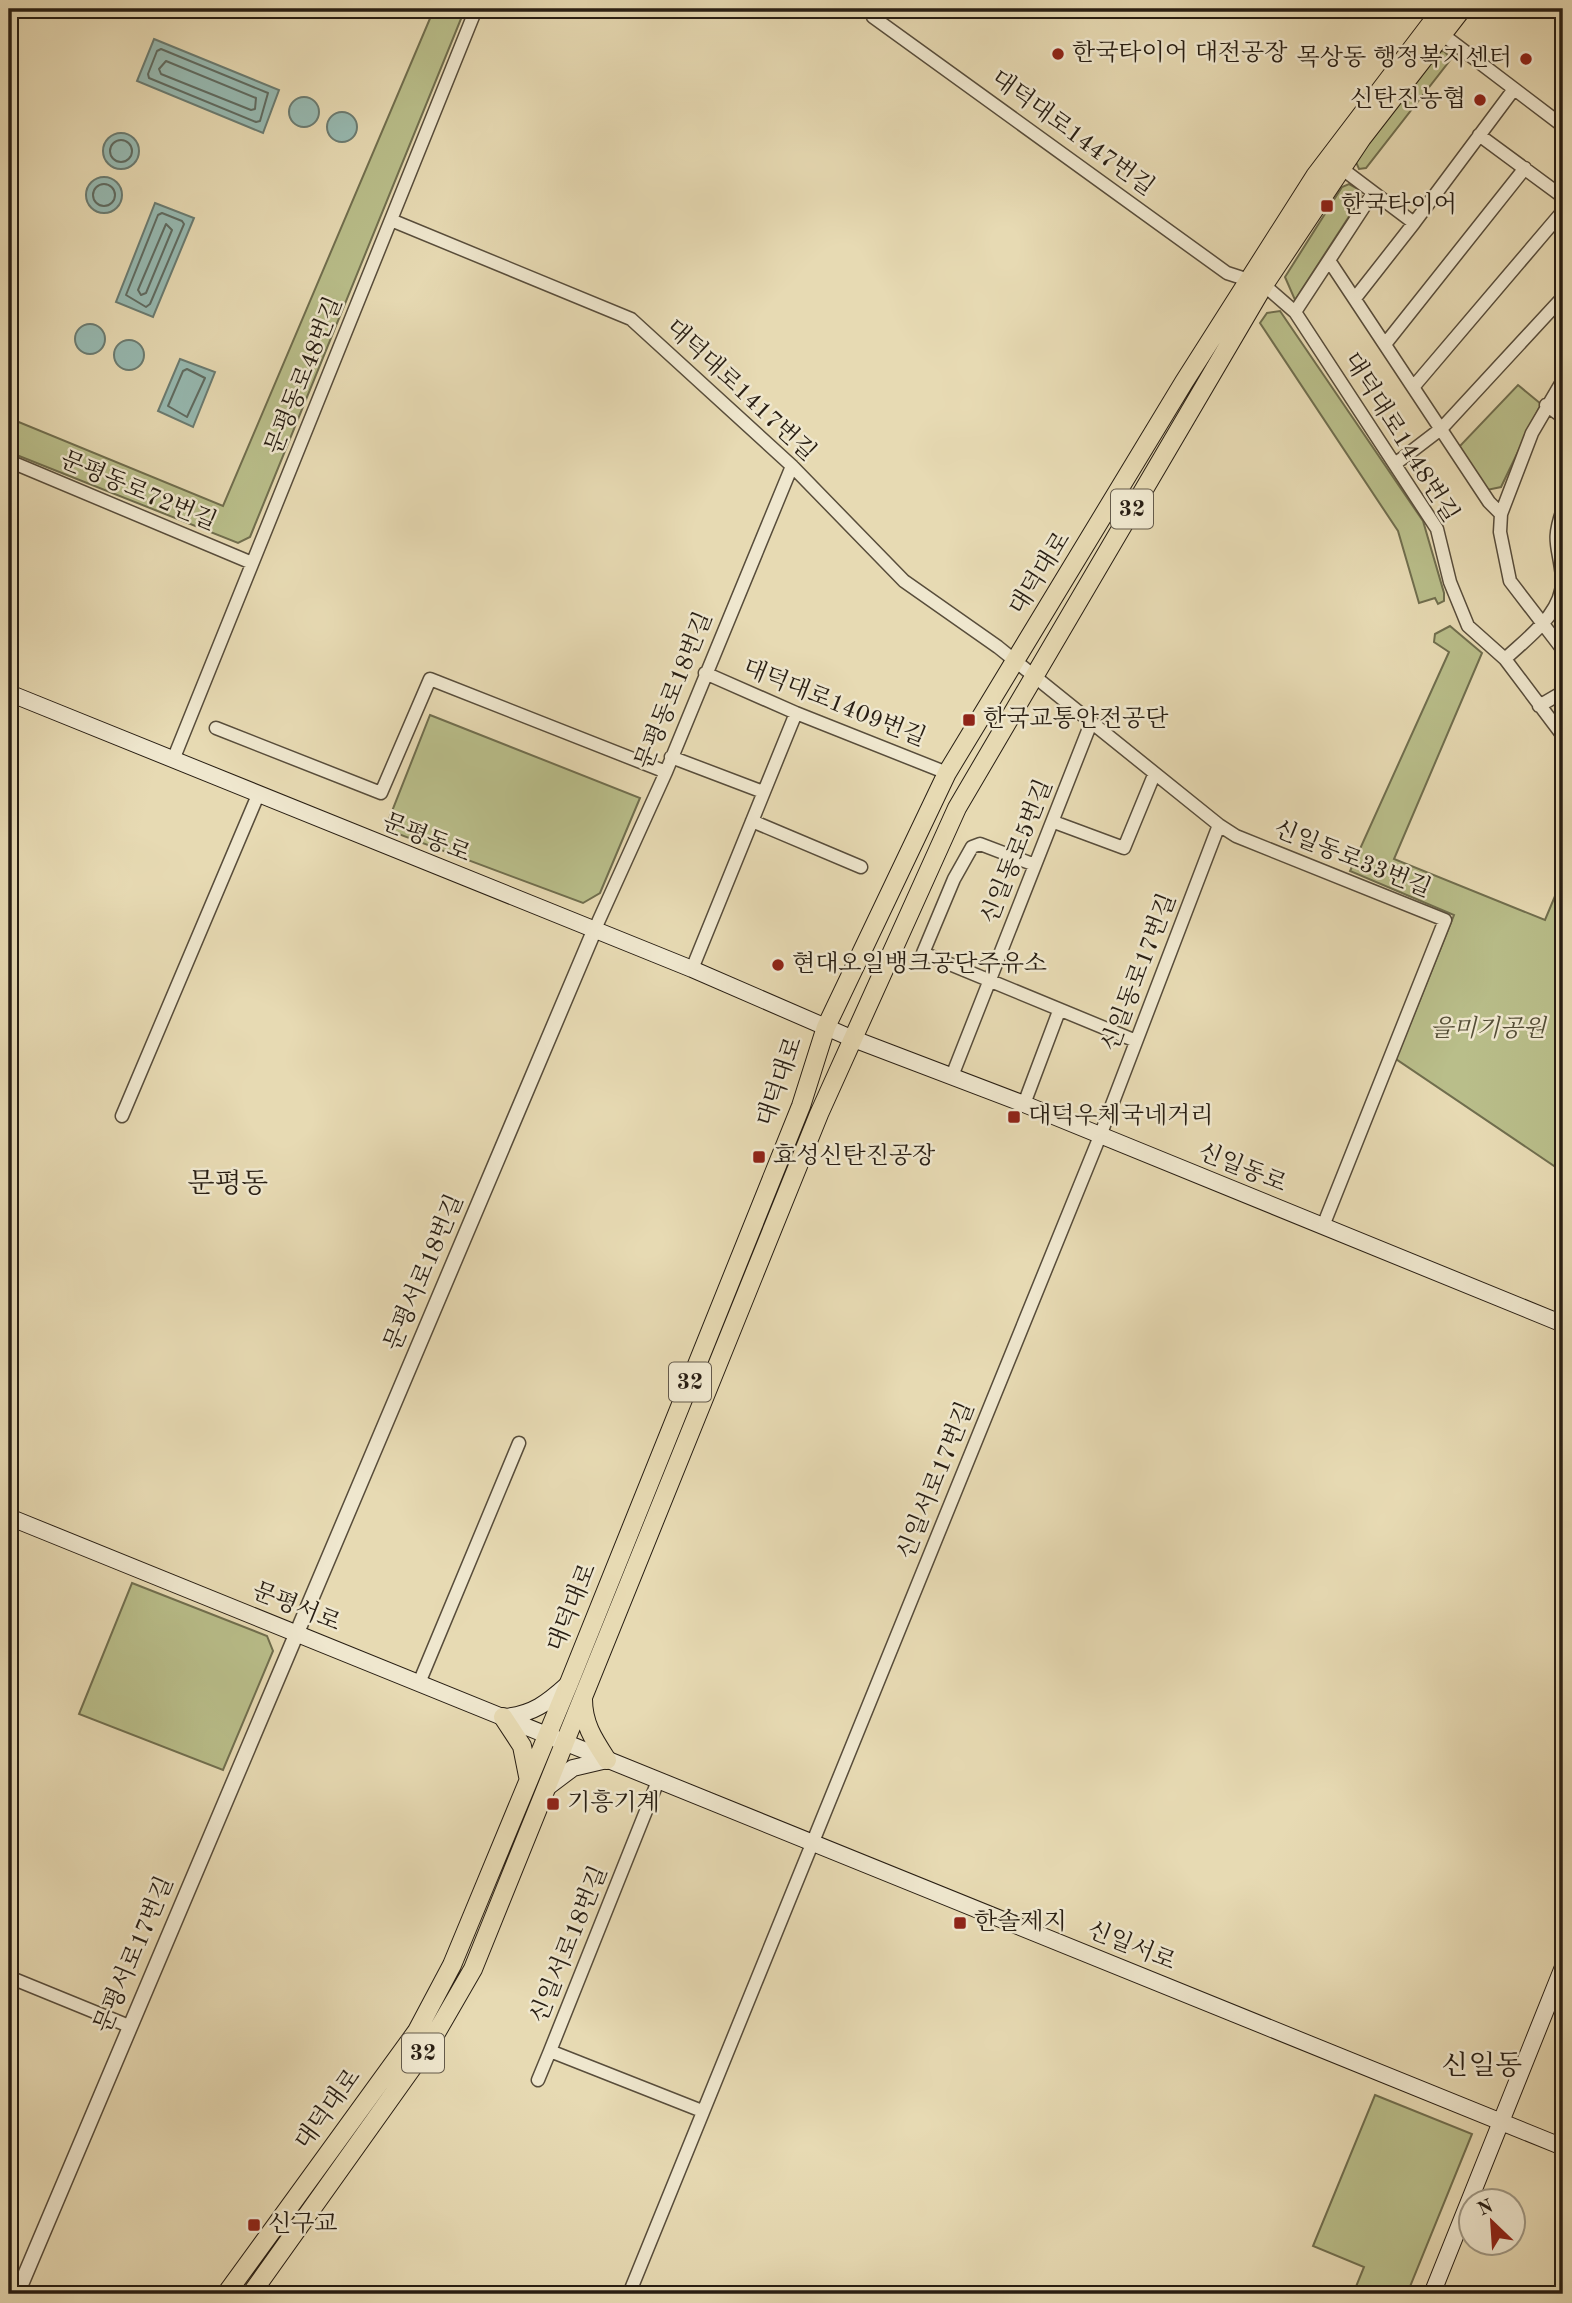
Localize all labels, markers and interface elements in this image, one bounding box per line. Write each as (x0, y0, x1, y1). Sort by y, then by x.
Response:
place label: 한국타이어 대전공장 (1072, 40, 1288, 66)
place label: 목상동 행정복지센터 (1297, 43, 1512, 71)
marker: 한국타이어 대전공장 (1050, 46, 1066, 62)
marker: 목상동 행정복지센터 (1518, 51, 1534, 67)
street label: 대덕대로1447번길 (986, 65, 1159, 201)
place label: 신탄진농협 (1350, 86, 1466, 112)
marker: 신탄진농협 (1472, 92, 1488, 108)
place label: 한국타이어 (1341, 192, 1457, 218)
marker: 한국타이어 (1319, 198, 1335, 214)
street label: 문평동로48번길 (261, 293, 347, 458)
street label: 대덕대로1417번길 (661, 314, 821, 466)
street label: 대덕대로1448번길 (1338, 348, 1463, 527)
street label: 문평동로72번길 (56, 446, 220, 536)
road number: 32 (1111, 489, 1153, 528)
street label: 대덕대로 (1005, 527, 1076, 620)
street label: 문평동로18번길 (631, 608, 717, 773)
street label: 대덕대로1409번길 (739, 655, 930, 752)
place label: 한국교통안전공단 (983, 706, 1169, 732)
marker: 한국교통안전공단 (961, 712, 977, 728)
street label: 신일동로5번길 (976, 776, 1058, 927)
street label: 문평동로 (379, 809, 474, 867)
street label: 신일동로33번길 (1270, 816, 1435, 902)
street label: 신일동로17번길 (1097, 890, 1181, 1055)
place label: 현대오일뱅크공단주유소 (792, 951, 1047, 977)
marker: 현대오일뱅크공단주유소 (770, 957, 786, 973)
park label: 을미기공원 (1430, 1015, 1548, 1042)
street label: 대덕대로 (753, 1034, 807, 1130)
place label: 대덕우체국네거리 (1028, 1103, 1213, 1129)
marker: 대덕우체국네거리 (1006, 1109, 1022, 1125)
street label: 신일동로 (1195, 1139, 1290, 1197)
place label: 효성신탄진공장 (773, 1143, 936, 1169)
marker: 효성신탄진공장 (751, 1149, 767, 1165)
district label: 문평동 (187, 1169, 269, 1199)
street label: 문평서로18번길 (379, 1191, 469, 1355)
road number: 32 (669, 1362, 711, 1401)
street label: 신일서로17번길 (893, 1398, 979, 1563)
street label: 대덕대로 (543, 1560, 601, 1655)
street label: 문평서로 (249, 1578, 344, 1636)
place label: 기흥기계 (567, 1789, 660, 1816)
marker: 기흥기계 (545, 1796, 561, 1812)
street label: 신일서로18번길 (526, 1862, 612, 2027)
street label: 문평서로17번길 (89, 1873, 179, 2037)
place label: 한솔제지 (974, 1908, 1067, 1935)
marker: 한솔제지 (952, 1915, 968, 1931)
street label: 신일서로 (1084, 1917, 1179, 1975)
road number: 32 (402, 2034, 444, 2072)
district label: 신일동 (1441, 2051, 1523, 2081)
street label: 대덕대로 (290, 2064, 366, 2155)
north arrow (1456, 2188, 1526, 2258)
text: N (1475, 2197, 1497, 2221)
place label: 신구교 (268, 2211, 338, 2237)
marker: 신구교 (246, 2217, 262, 2233)

